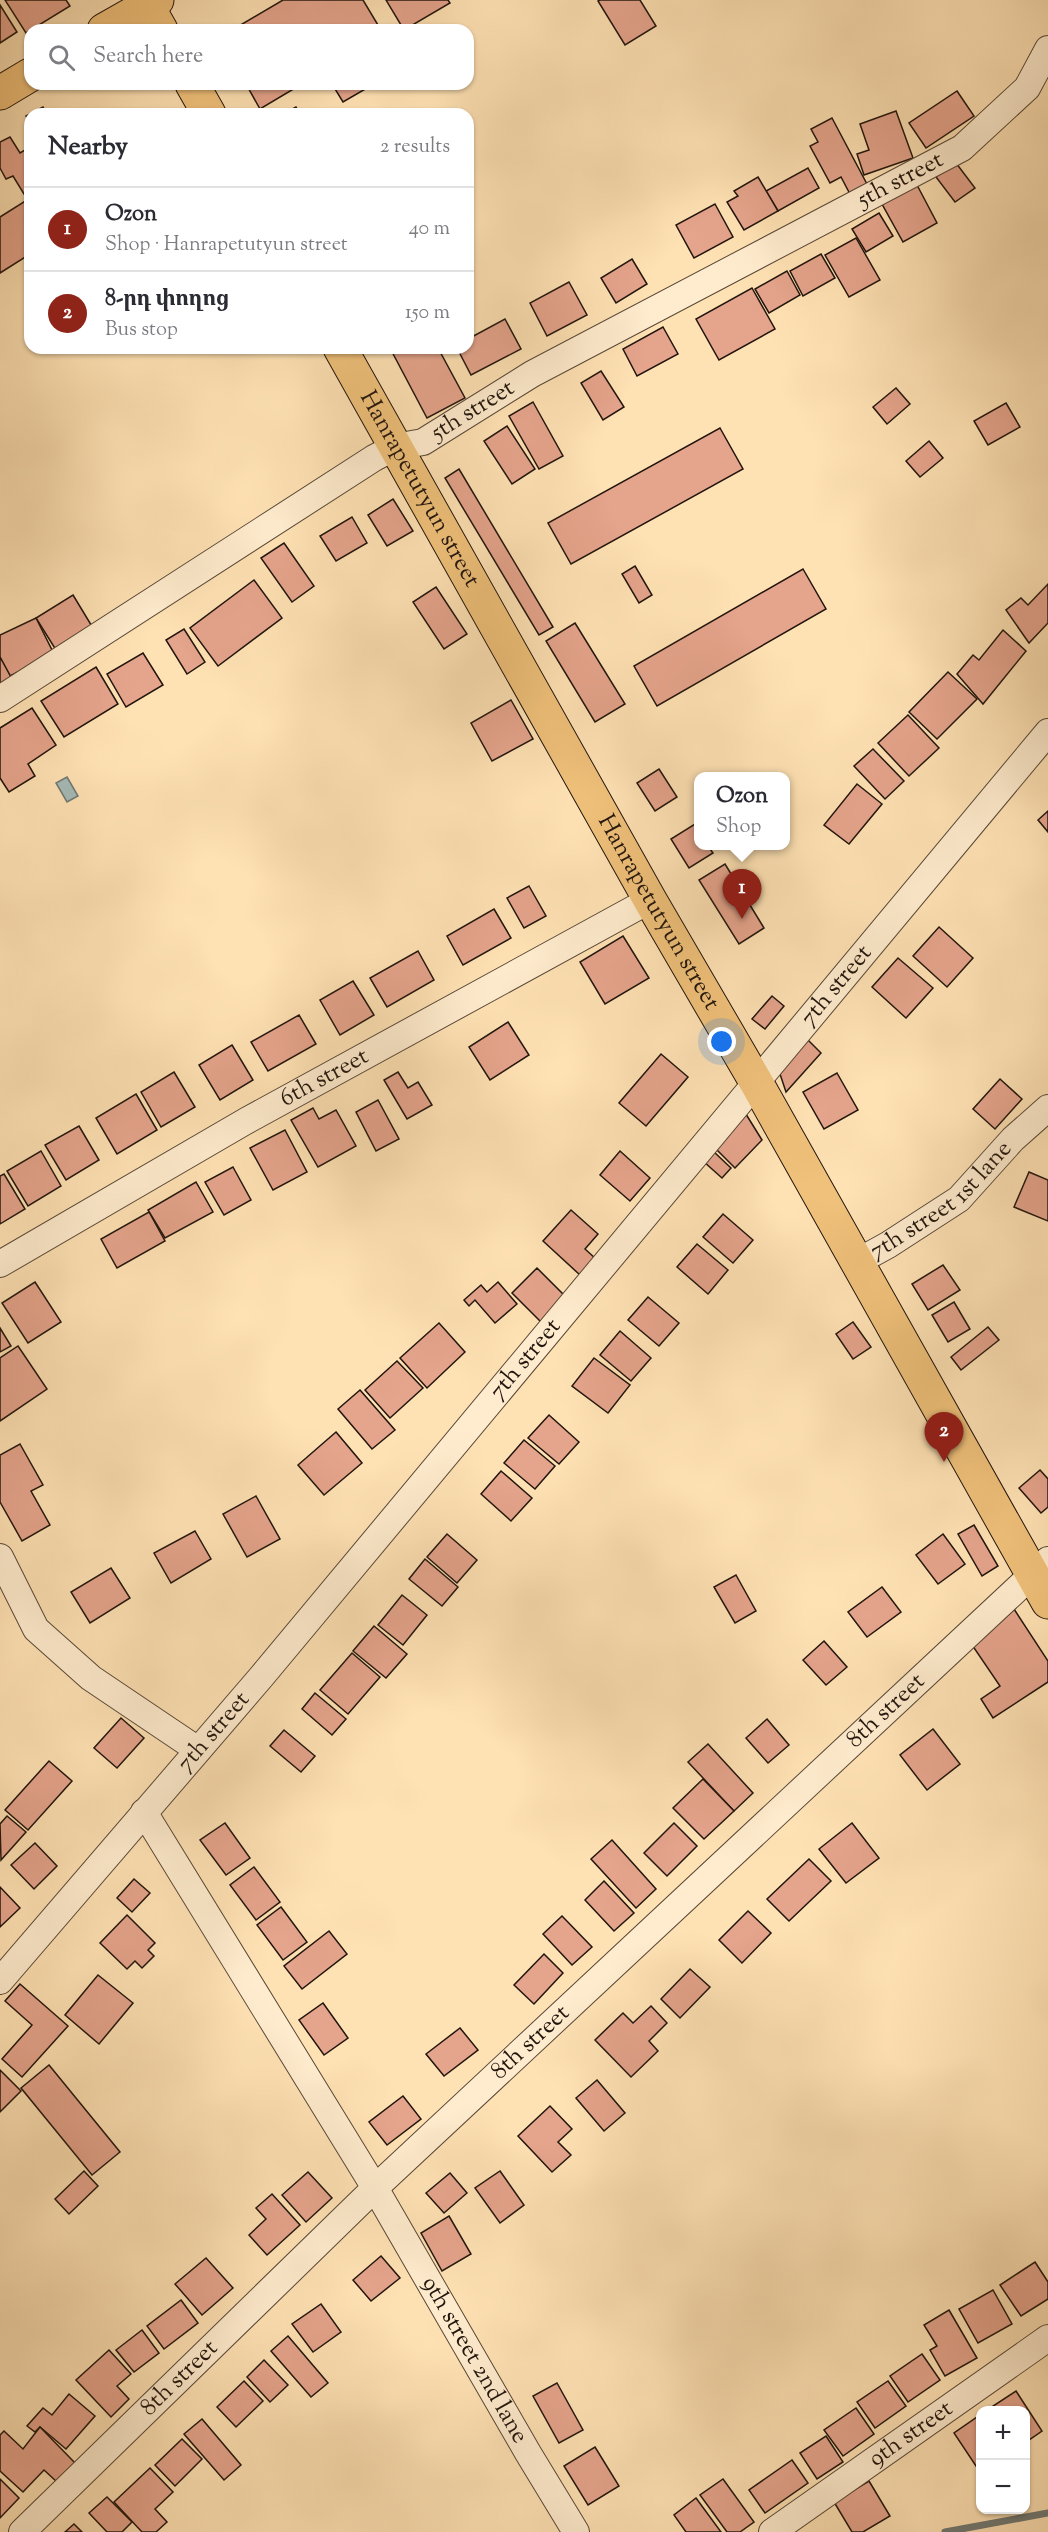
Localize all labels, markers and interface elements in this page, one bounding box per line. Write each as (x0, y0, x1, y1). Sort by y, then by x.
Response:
search box (24, 24, 474, 90)
icon: search (45, 41, 78, 74)
text: Search here (93, 41, 203, 73)
text: Nearby (48, 129, 128, 166)
text: 2 results (380, 133, 450, 162)
street label: 5th street (850, 144, 950, 218)
text: Ozon (105, 199, 157, 231)
text: 1 (64, 215, 71, 244)
text: 40 m (409, 215, 450, 244)
text: Shop · Hanrapetutyun street (105, 231, 348, 260)
text: 8-րդ փողոց (105, 284, 230, 316)
text: 2 (63, 299, 72, 328)
text: 150 m (405, 299, 450, 328)
text: Bus stop (105, 316, 178, 345)
street label: 5th street (423, 372, 521, 451)
street label: Hanrapetutyun street (350, 385, 488, 594)
popup (694, 772, 790, 850)
text: Ozon (716, 781, 768, 813)
street label: Hanrapetutyun street (588, 808, 728, 1017)
text: Shop (716, 813, 761, 842)
pin: 1 (722, 870, 762, 919)
street label: 7th street (793, 938, 881, 1034)
your location (707, 1027, 736, 1056)
street label: 6th street (274, 1040, 375, 1116)
street label: 7th street 1st lane (864, 1133, 1020, 1269)
street label: 7th street (482, 1311, 570, 1407)
pin: 2 (924, 1412, 964, 1462)
street label: 8th street (839, 1666, 933, 1756)
street label: 7th street (169, 1684, 258, 1780)
street label: 8th street (484, 1997, 578, 2088)
street label: 9th street 2nd lane (413, 2270, 536, 2450)
street label: 8th street (133, 2333, 226, 2424)
street label: 9th street (862, 2393, 960, 2476)
map controls (976, 2406, 1030, 2514)
button: + (976, 2406, 1030, 2460)
button: − (976, 2460, 1030, 2514)

